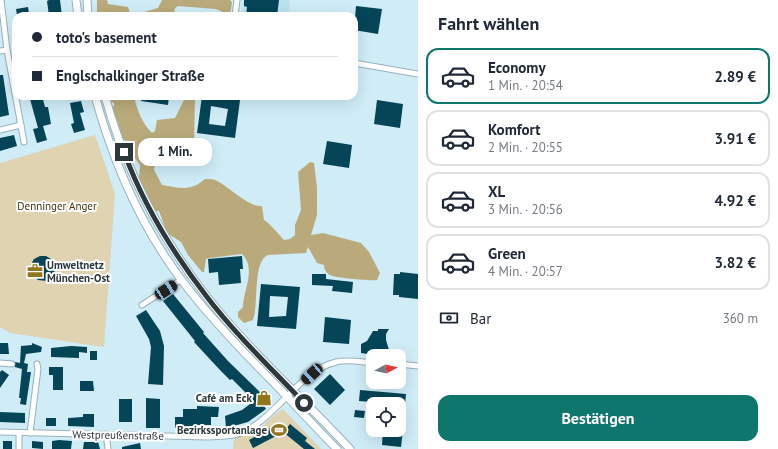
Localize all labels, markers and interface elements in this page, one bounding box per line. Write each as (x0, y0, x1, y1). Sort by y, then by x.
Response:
text: Fahrt wählen (438, 12, 539, 35)
text: toto's basement (56, 28, 157, 47)
icon: car (440, 58, 476, 94)
text: Economy (488, 58, 546, 77)
text: Englschalkinger Straße (56, 66, 205, 85)
text: 2.89 € (714, 67, 756, 86)
text: 1 Min. · 20:54 (488, 77, 563, 94)
icon: car (440, 120, 476, 156)
text: Komfort (488, 120, 540, 139)
text: 3.91 € (714, 129, 756, 148)
callout: 1 Min. (138, 138, 212, 166)
text: 2 Min. · 20:55 (488, 139, 563, 156)
route end (115, 143, 133, 161)
text: 1 Min. (158, 143, 192, 160)
icon: car (440, 182, 476, 218)
text: XL (488, 182, 505, 201)
text: 4.92 € (714, 191, 756, 210)
park label: Denninger Anger (17, 199, 97, 213)
text: 3 Min. · 20:56 (488, 201, 563, 218)
icon: car (440, 244, 476, 280)
text: Green (488, 244, 526, 263)
text: 3.82 € (714, 253, 756, 272)
place label: Umweltnetz München-Ost (47, 258, 110, 285)
office icon: Umweltnetz München-Ost (26, 262, 44, 280)
text: 4 Min. · 20:57 (488, 263, 563, 280)
car (153, 278, 179, 302)
icon: cash (438, 307, 460, 329)
text: Bar (470, 309, 491, 328)
text: 360 m (723, 310, 758, 327)
north arrow (366, 349, 406, 389)
map controls (366, 349, 406, 437)
car (299, 362, 325, 386)
shop icon: Café am Eck (255, 389, 273, 407)
place label: Café am Eck (196, 391, 253, 405)
route start (295, 394, 313, 412)
button: Bestätigen (438, 395, 758, 441)
button: locate (366, 397, 406, 437)
sports icon: Bezirkssportanlage (270, 421, 288, 439)
place label: Bezirkssportanlage (177, 423, 267, 437)
street label: Westpreußenstraße (72, 427, 164, 443)

